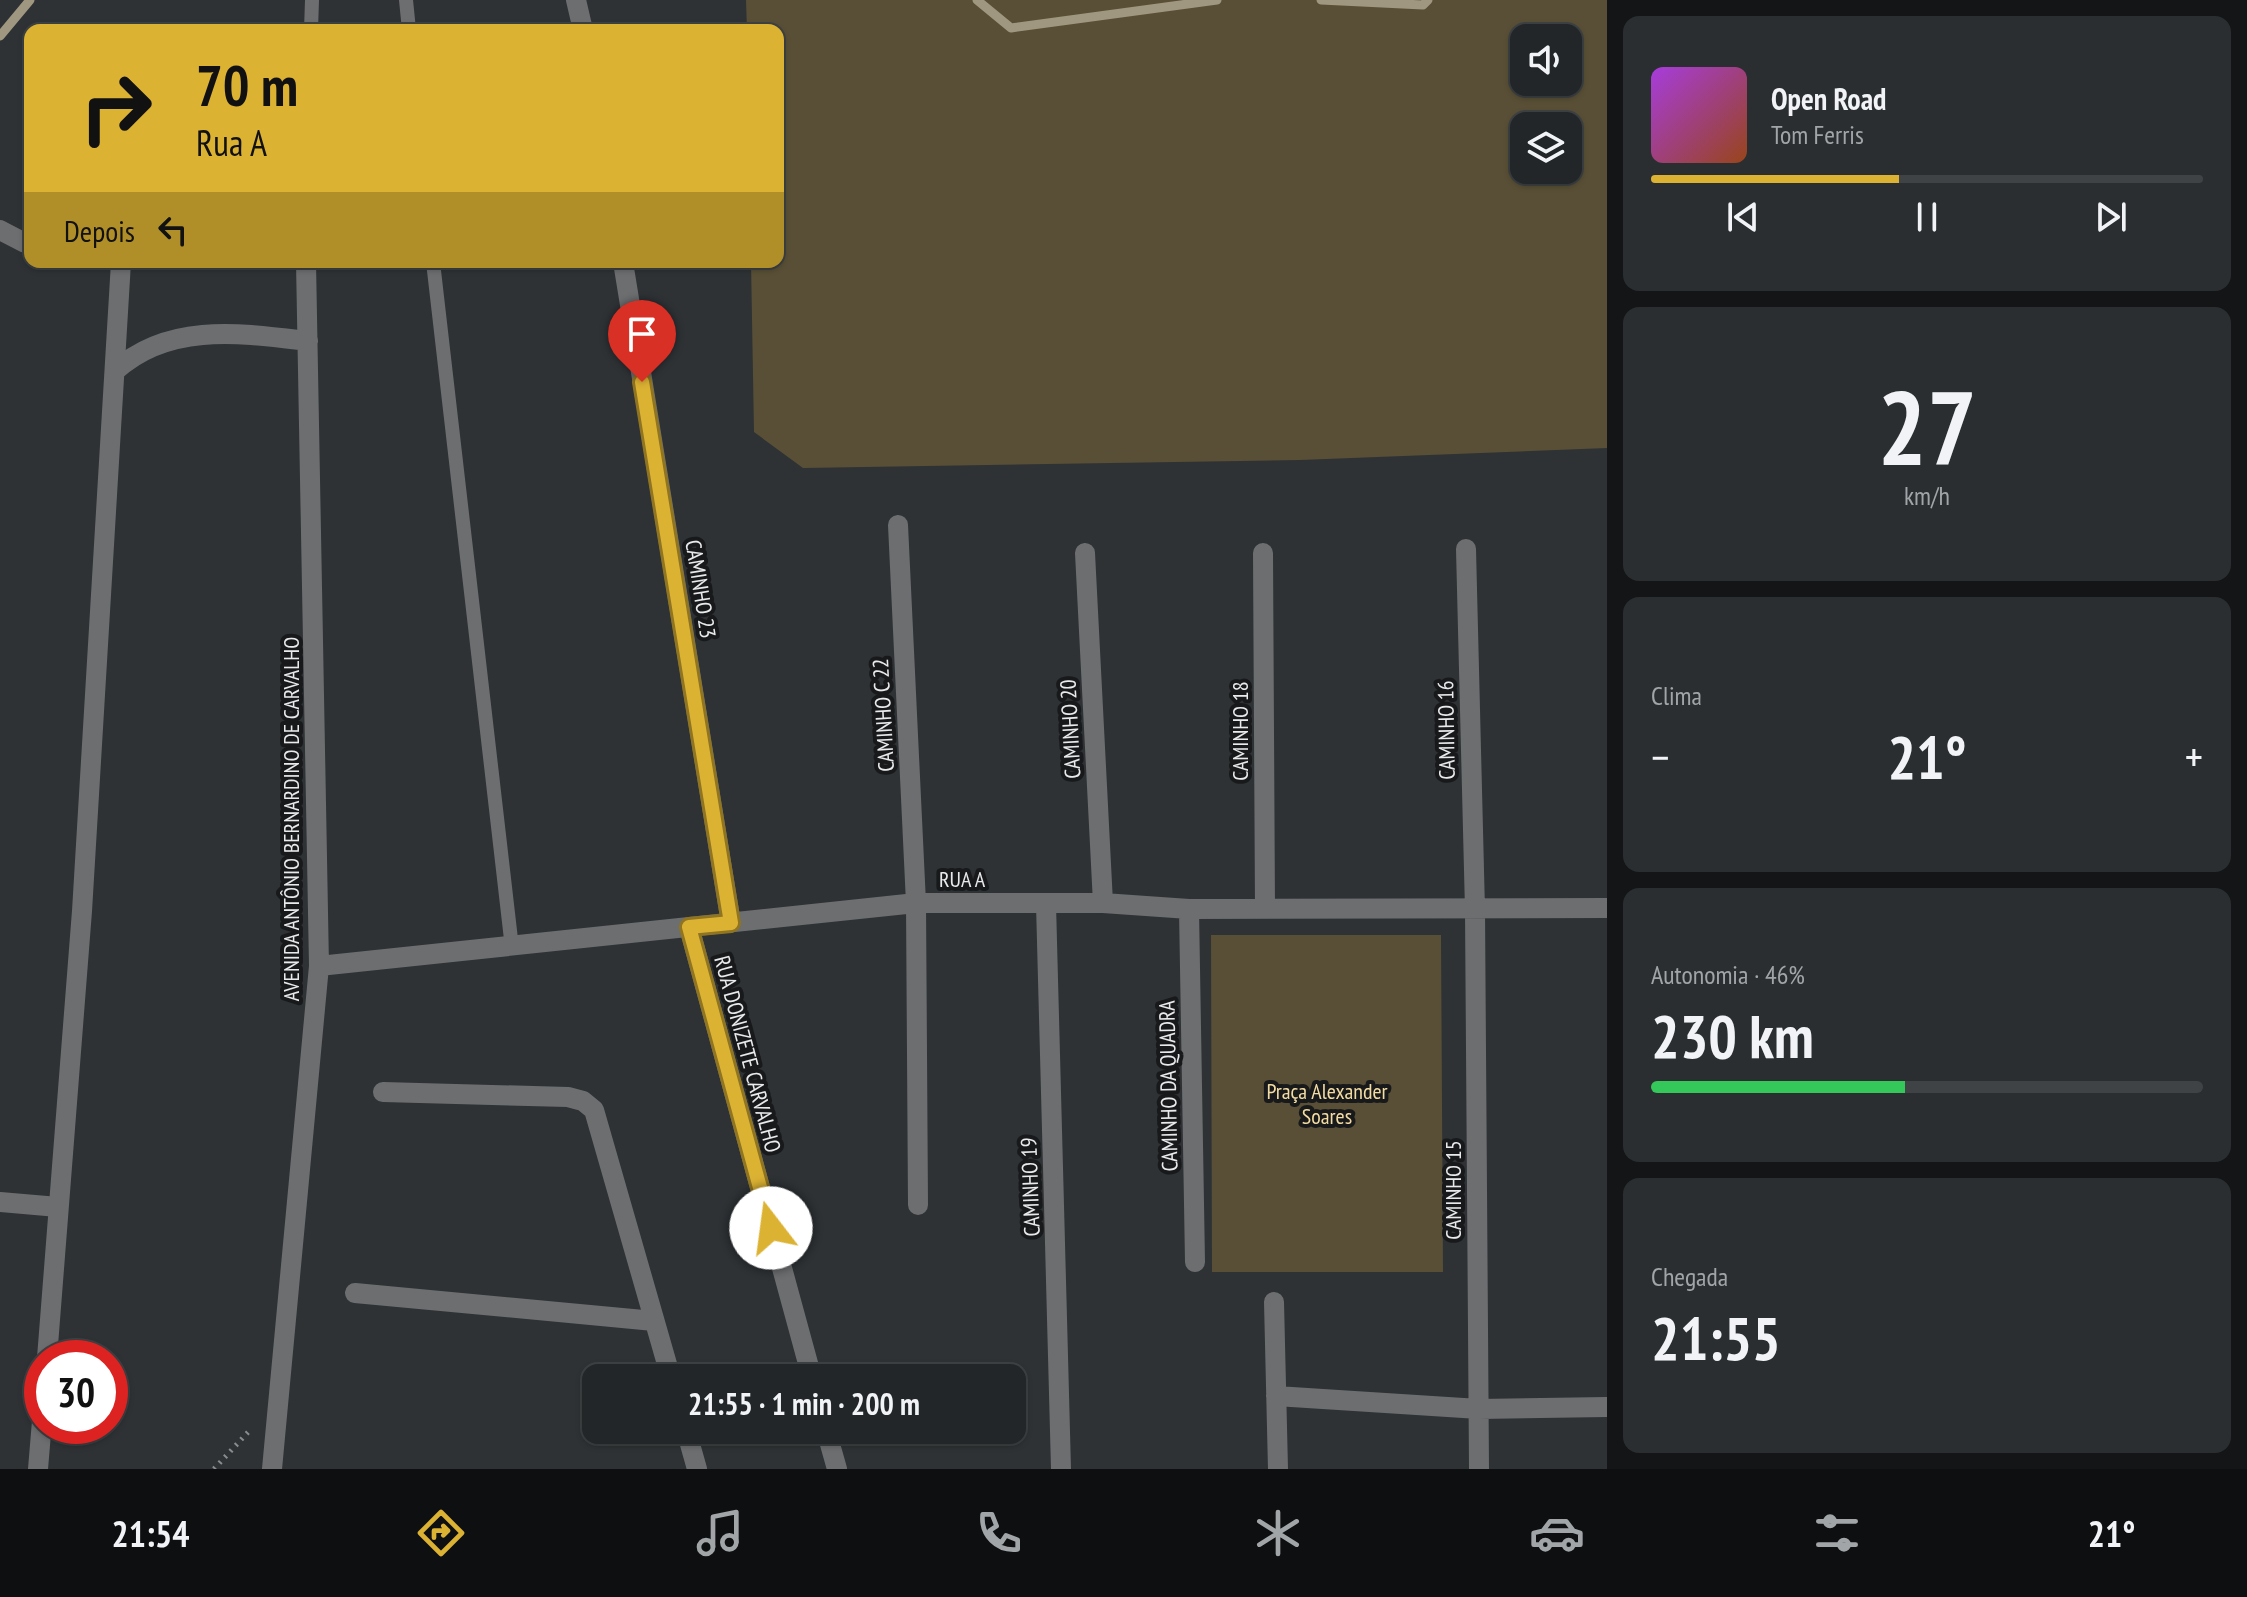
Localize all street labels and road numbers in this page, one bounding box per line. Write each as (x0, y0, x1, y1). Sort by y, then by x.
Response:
street label: CAMINHO 23 (679, 538, 723, 640)
street label: AVENIDA ANTÔNIO BERNARDINO DE CARVALHO (277, 637, 305, 1001)
street label: CAMINHO C 22 (866, 658, 900, 772)
street label: CAMINHO 20 (1053, 679, 1087, 779)
street label: CAMINHO 16 (1431, 680, 1461, 780)
street label: CAMINHO 18 (1226, 681, 1254, 781)
street label: RUA A (939, 865, 986, 893)
street label: RUA DONIZETE CARVALHO (708, 953, 788, 1155)
street label: CAMINHO DA QUADRA (1153, 1000, 1183, 1172)
street label: CAMINHO 19 (1014, 1137, 1046, 1237)
street label: CAMINHO 15 (1439, 1140, 1467, 1240)

